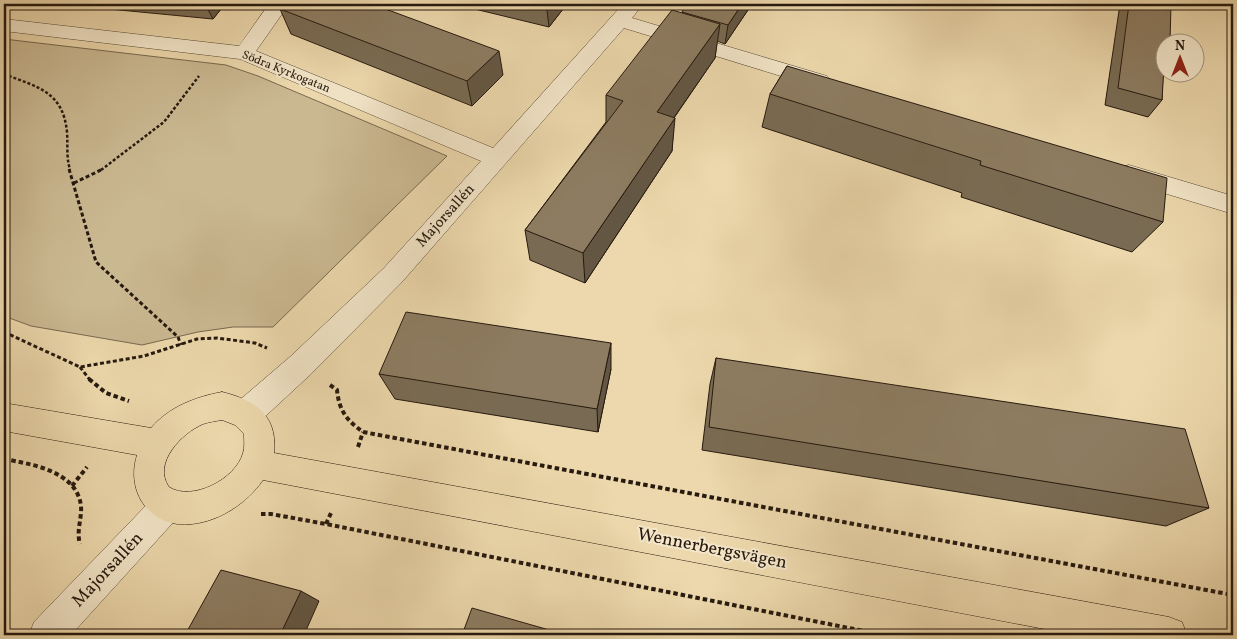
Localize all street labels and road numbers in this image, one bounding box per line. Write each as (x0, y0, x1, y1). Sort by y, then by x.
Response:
street label: Södra Kyrkogatan (239, 47, 333, 97)
street label: Majorsallén (412, 180, 480, 252)
street label: Wennerbergsvägen (635, 522, 789, 576)
street label: Majorsallén (67, 527, 150, 613)

